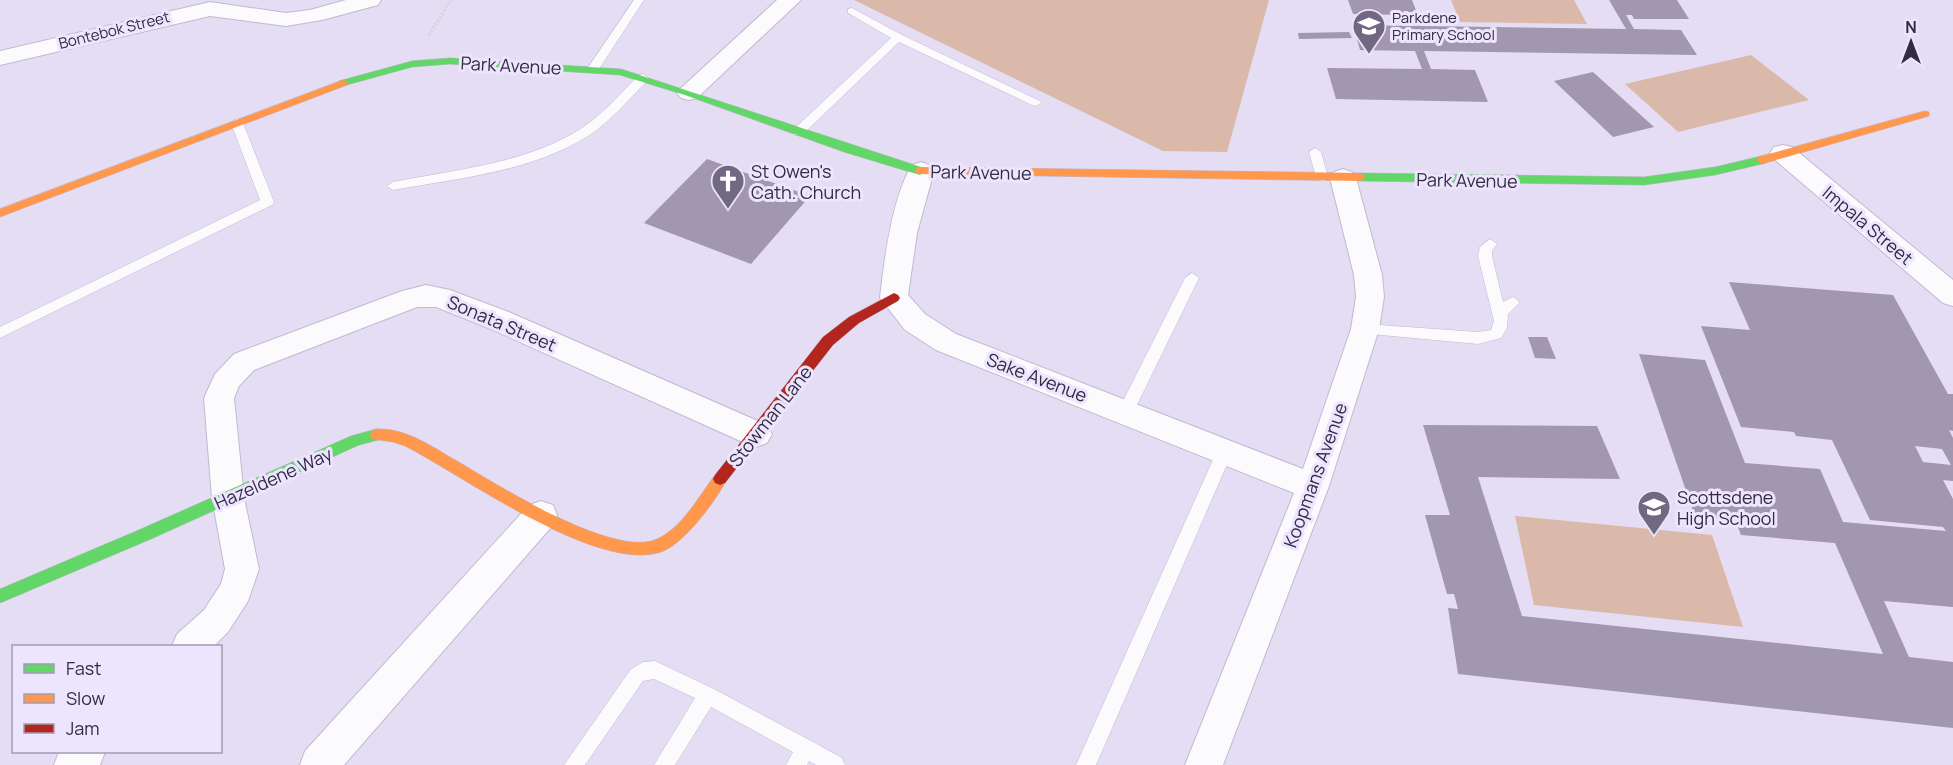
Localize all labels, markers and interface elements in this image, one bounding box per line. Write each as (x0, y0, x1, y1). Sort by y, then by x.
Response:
street label: Bontebok Street (56, 6, 172, 54)
place label: Parkdene Primary School (1392, 7, 1495, 45)
school or university icon: Parkdene Primary School (1351, 8, 1387, 55)
north arrow (1881, 12, 1941, 72)
text: N (1905, 16, 1917, 38)
street label: Park Avenue (460, 50, 562, 80)
place label: St Owen's Cath. Church (751, 159, 861, 204)
street label: Park Avenue (930, 159, 1032, 185)
church icon: St Owen's Cath. Church (710, 163, 746, 210)
street label: Park Avenue (1416, 167, 1518, 193)
street label: Impala Street (1818, 180, 1918, 270)
street label: Sonata Street (444, 289, 560, 357)
street label: Sake Avenue (983, 347, 1091, 407)
street label: Stowman Lane (723, 361, 817, 471)
street label: Koopmans Avenue (1278, 399, 1352, 551)
street label: Hazeldene Way (210, 441, 336, 515)
place label: Scottsdene High School (1677, 485, 1776, 530)
school or university icon: Scottsdene High School (1636, 489, 1672, 536)
legend (12, 645, 222, 753)
text: Fast (66, 656, 101, 680)
text: Slow (66, 686, 106, 710)
text: Jam (66, 716, 100, 740)

